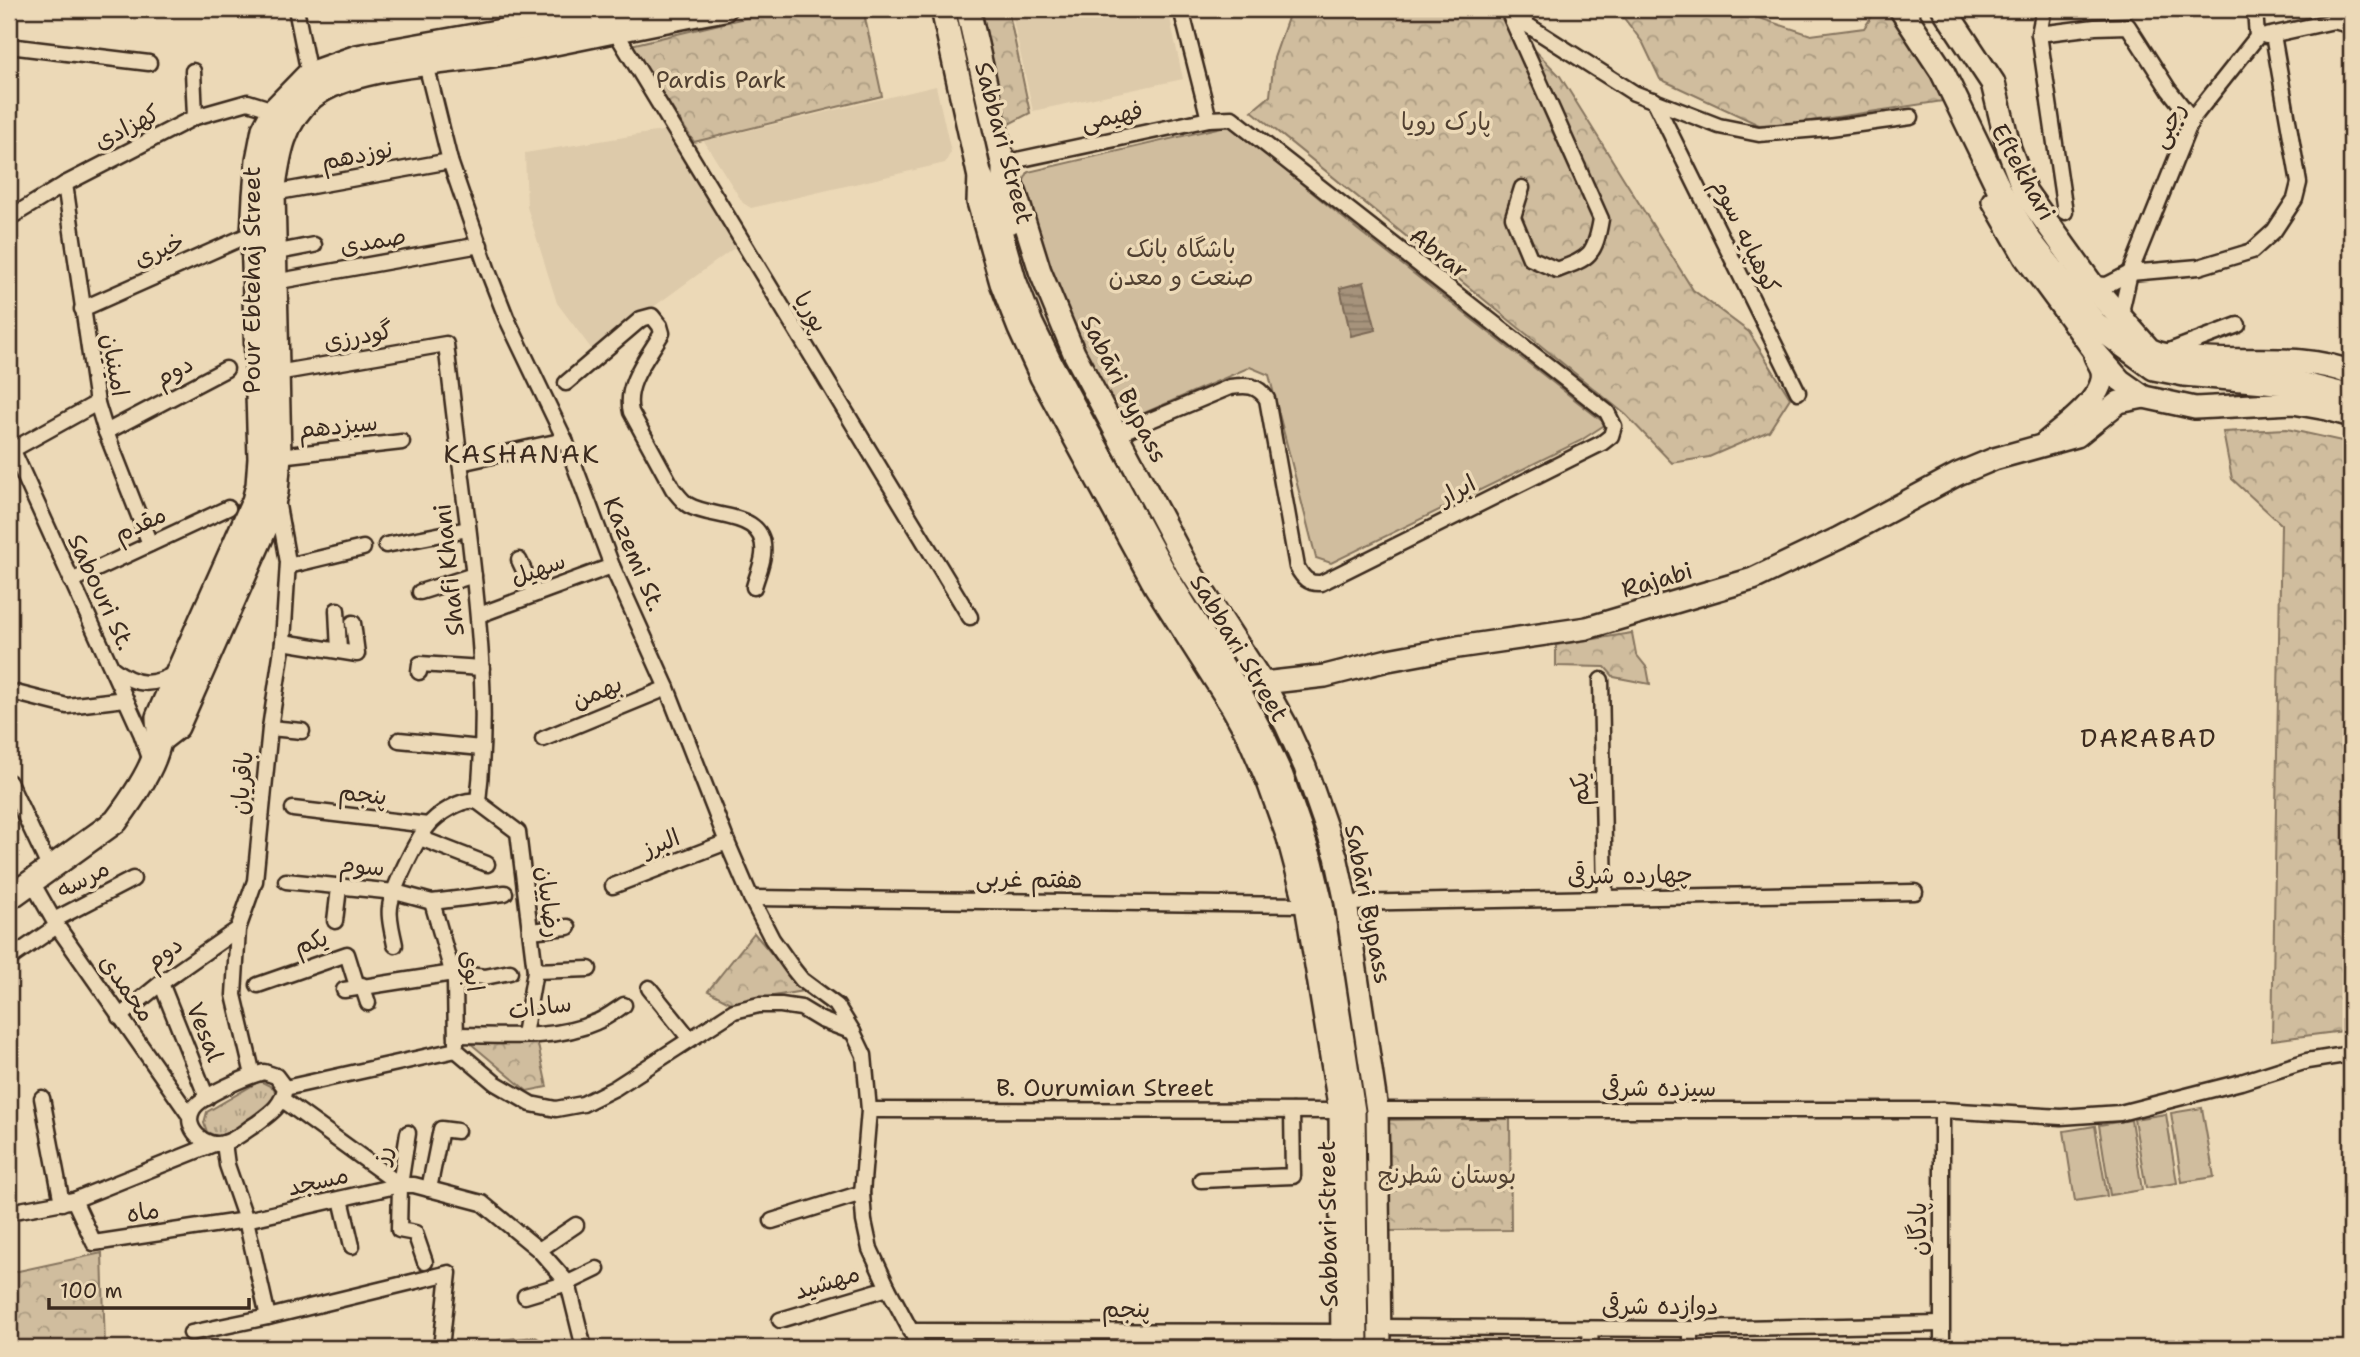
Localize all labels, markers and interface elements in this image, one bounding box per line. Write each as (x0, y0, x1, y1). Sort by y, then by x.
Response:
street label: Sabbari Street (967, 58, 1041, 228)
park label: Pardis Park (656, 64, 786, 96)
street label: فهیمی (1078, 94, 1146, 138)
street label: رجبی (2143, 96, 2193, 154)
street label: کهزادی (89, 97, 165, 157)
park label: پارک رویا (1401, 106, 1491, 138)
street label: Eftekhari (1983, 118, 2063, 226)
street label: نوزدهم (319, 132, 396, 180)
street label: Pour Ebtehaj Street (236, 166, 268, 394)
street label: کوهپایه سوم (1703, 173, 1788, 300)
street label: صمدی (337, 219, 409, 263)
street label: Abrar (1403, 220, 1475, 286)
street label: خیری (129, 225, 189, 275)
park label: باشگاه بانک صنعت و معدن (1109, 233, 1253, 293)
street label: پوریا (786, 286, 836, 338)
street label: Sabāri Bypass (1073, 310, 1175, 468)
street label: گودرزی (321, 314, 395, 358)
street label: امینیان (94, 331, 136, 399)
street label: دوم (149, 348, 200, 397)
street label: سیزدهم (297, 406, 379, 448)
district label: KASHANAK (443, 436, 601, 471)
street label: ابرار (1431, 467, 1481, 514)
street label: Kazemi St. (596, 492, 672, 616)
street label: مقدم (109, 498, 172, 552)
street label: Shafi Khani (426, 502, 472, 638)
street label: Sabouri St. (60, 529, 142, 655)
street label: سهیل (506, 544, 570, 594)
street label: Rajabi (1618, 555, 1696, 605)
street label: Sabbari Street (1182, 568, 1296, 728)
street label: بهمن (567, 667, 627, 717)
district label: DARABAD (2080, 720, 2218, 755)
street label: باقریان (223, 750, 261, 816)
street label: یکم (1564, 772, 1598, 806)
street label: پنجم (337, 775, 389, 815)
street label: البرز (636, 821, 684, 865)
street label: Sabāri Bypass (1337, 822, 1399, 986)
street label: سوم (338, 848, 386, 886)
street label: مرسه (51, 852, 115, 906)
street label: چهارده شرقی (1567, 858, 1693, 892)
street label: هفتم غربی (975, 862, 1083, 898)
street label: رضاییان (529, 864, 569, 940)
street label: یکم (290, 921, 333, 965)
street label: دوم (139, 929, 191, 980)
street label: محمدی (92, 948, 162, 1028)
street label: ابوی (453, 948, 491, 994)
street label: سادات (506, 987, 574, 1027)
street label: Vesal (179, 998, 232, 1067)
street label: B. Ourumian Street (996, 1072, 1214, 1104)
street label: سیزده شرقی (1602, 1072, 1716, 1104)
street label: Sabbari Street (1311, 1140, 1345, 1308)
street label: رز (364, 1143, 399, 1169)
street label: مسجد (284, 1158, 352, 1204)
park label: بوستان شطرنج (1378, 1159, 1516, 1191)
street label: ماه (125, 1194, 161, 1230)
street label: پادگان (1902, 1202, 1934, 1256)
street label: مهشید (790, 1257, 864, 1307)
scale bar (49, 1266, 248, 1310)
text: 100 m (60, 1277, 123, 1305)
street label: دوازده شرقی (1602, 1290, 1718, 1322)
street label: پنجم (1102, 1293, 1150, 1327)

